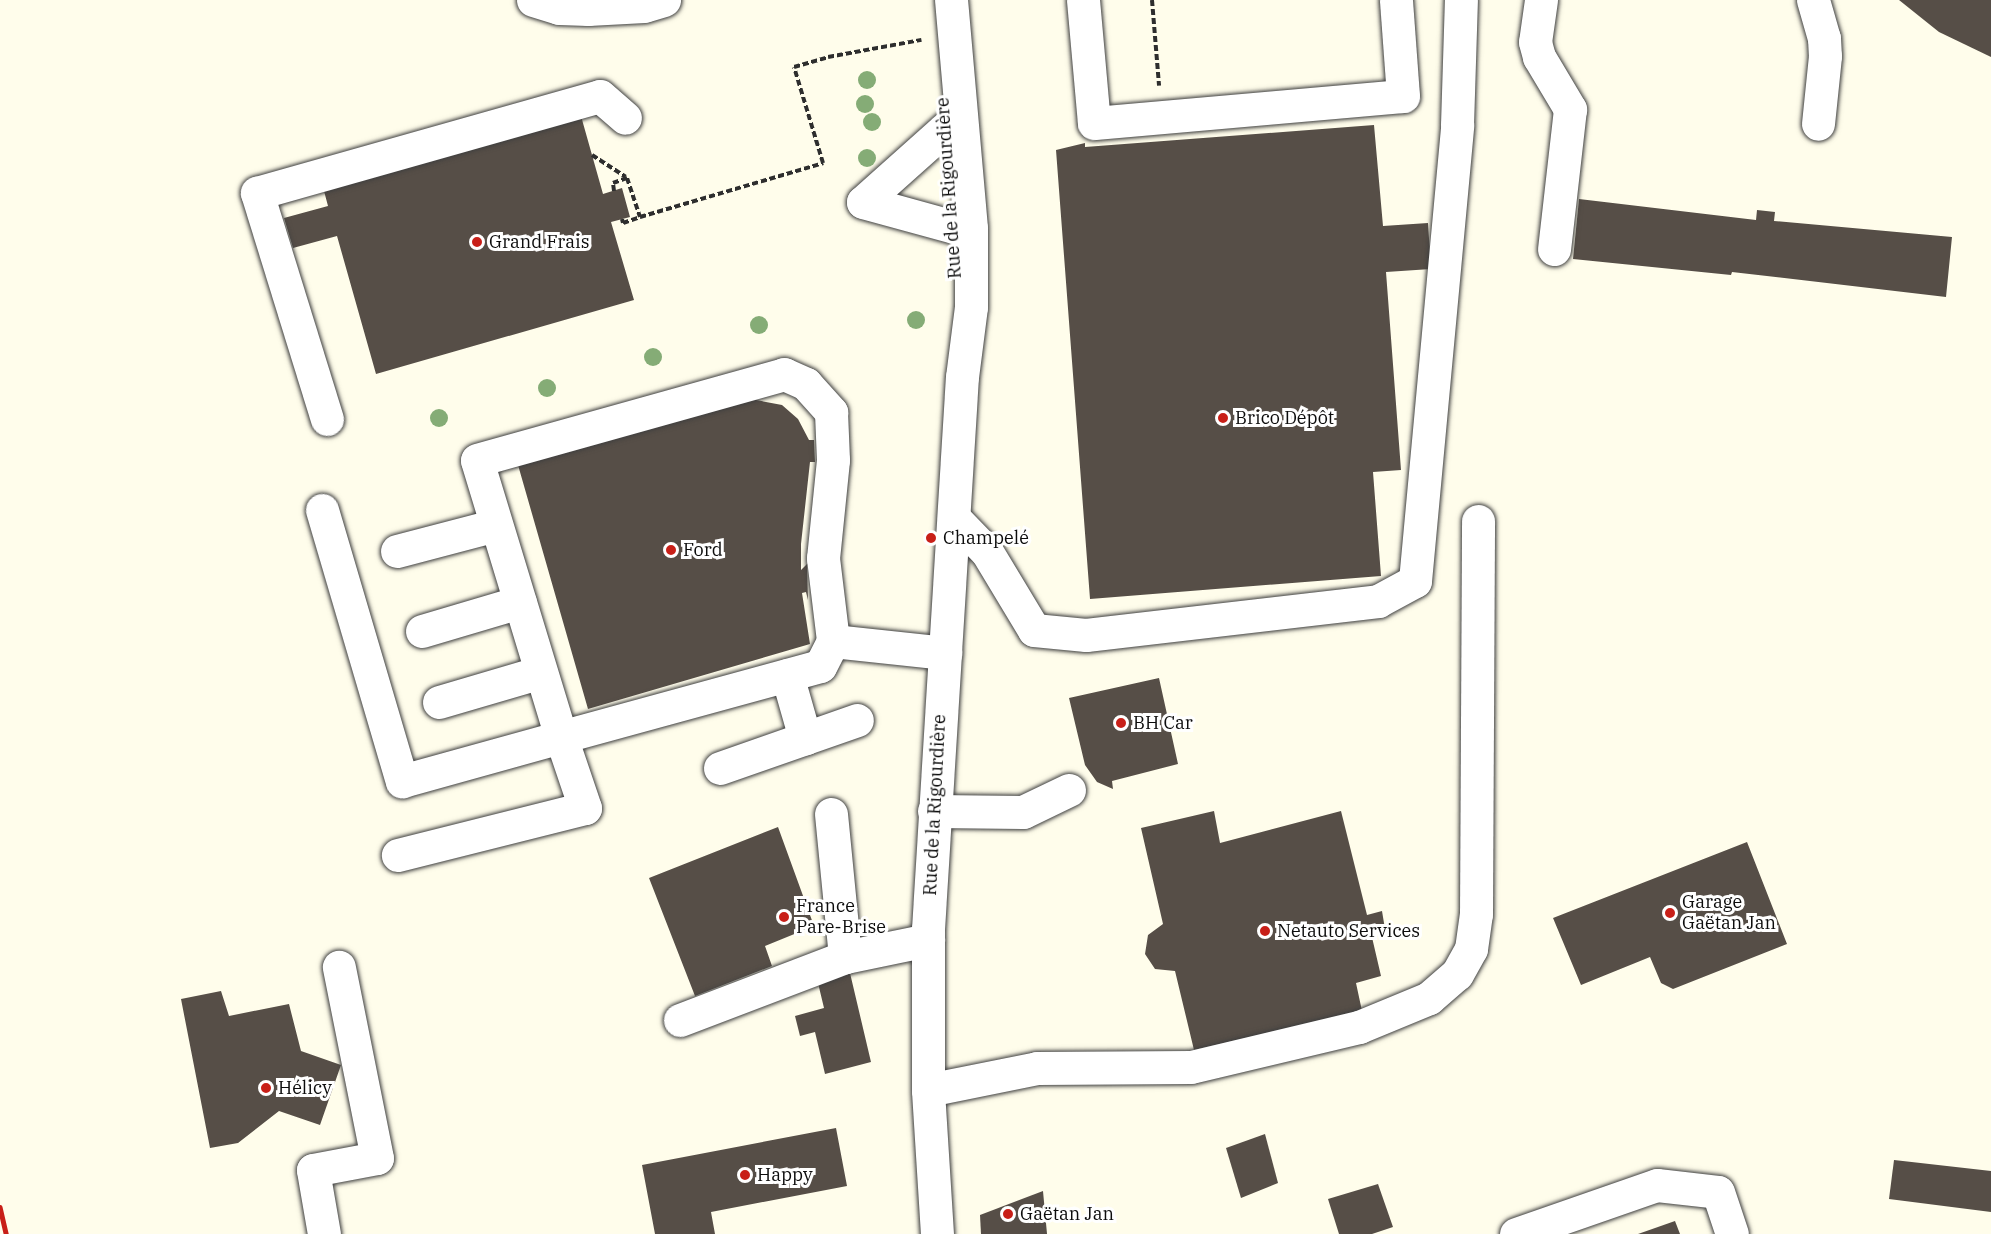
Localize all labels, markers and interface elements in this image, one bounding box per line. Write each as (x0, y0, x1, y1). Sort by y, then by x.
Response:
street label: Rue de la Rigourdière (932, 97, 966, 279)
place label: Grand Frais (489, 231, 589, 253)
marker: Grand Frais (470, 235, 484, 249)
place label: Brico Dépôt (1235, 407, 1334, 429)
marker: Brico Dépôt (1216, 411, 1230, 425)
place label: Champelé (943, 527, 1029, 549)
marker: Champelé (924, 531, 938, 545)
place label: Ford (683, 539, 723, 561)
marker: Ford (664, 543, 678, 557)
place label: BH Car (1133, 712, 1193, 734)
street label: Rue de la Rigourdière (919, 714, 951, 896)
marker: BH Car (1114, 716, 1128, 730)
place label: Garage Gaëtan Jan (1682, 892, 1776, 934)
place label: France Pare-Brise (796, 896, 886, 938)
marker: Garage Gaëtan Jan (1663, 906, 1677, 920)
marker: France Pare-Brise (777, 910, 791, 924)
place label: Netauto Services (1277, 920, 1420, 942)
marker: Netauto Services (1258, 924, 1272, 938)
place label: Hélicy (278, 1077, 332, 1099)
marker: Hélicy (259, 1081, 273, 1095)
place label: Happy (757, 1164, 813, 1186)
marker: Happy (738, 1168, 752, 1182)
place label: Gaëtan Jan (1020, 1203, 1114, 1225)
marker: Gaëtan Jan (1001, 1207, 1015, 1221)

